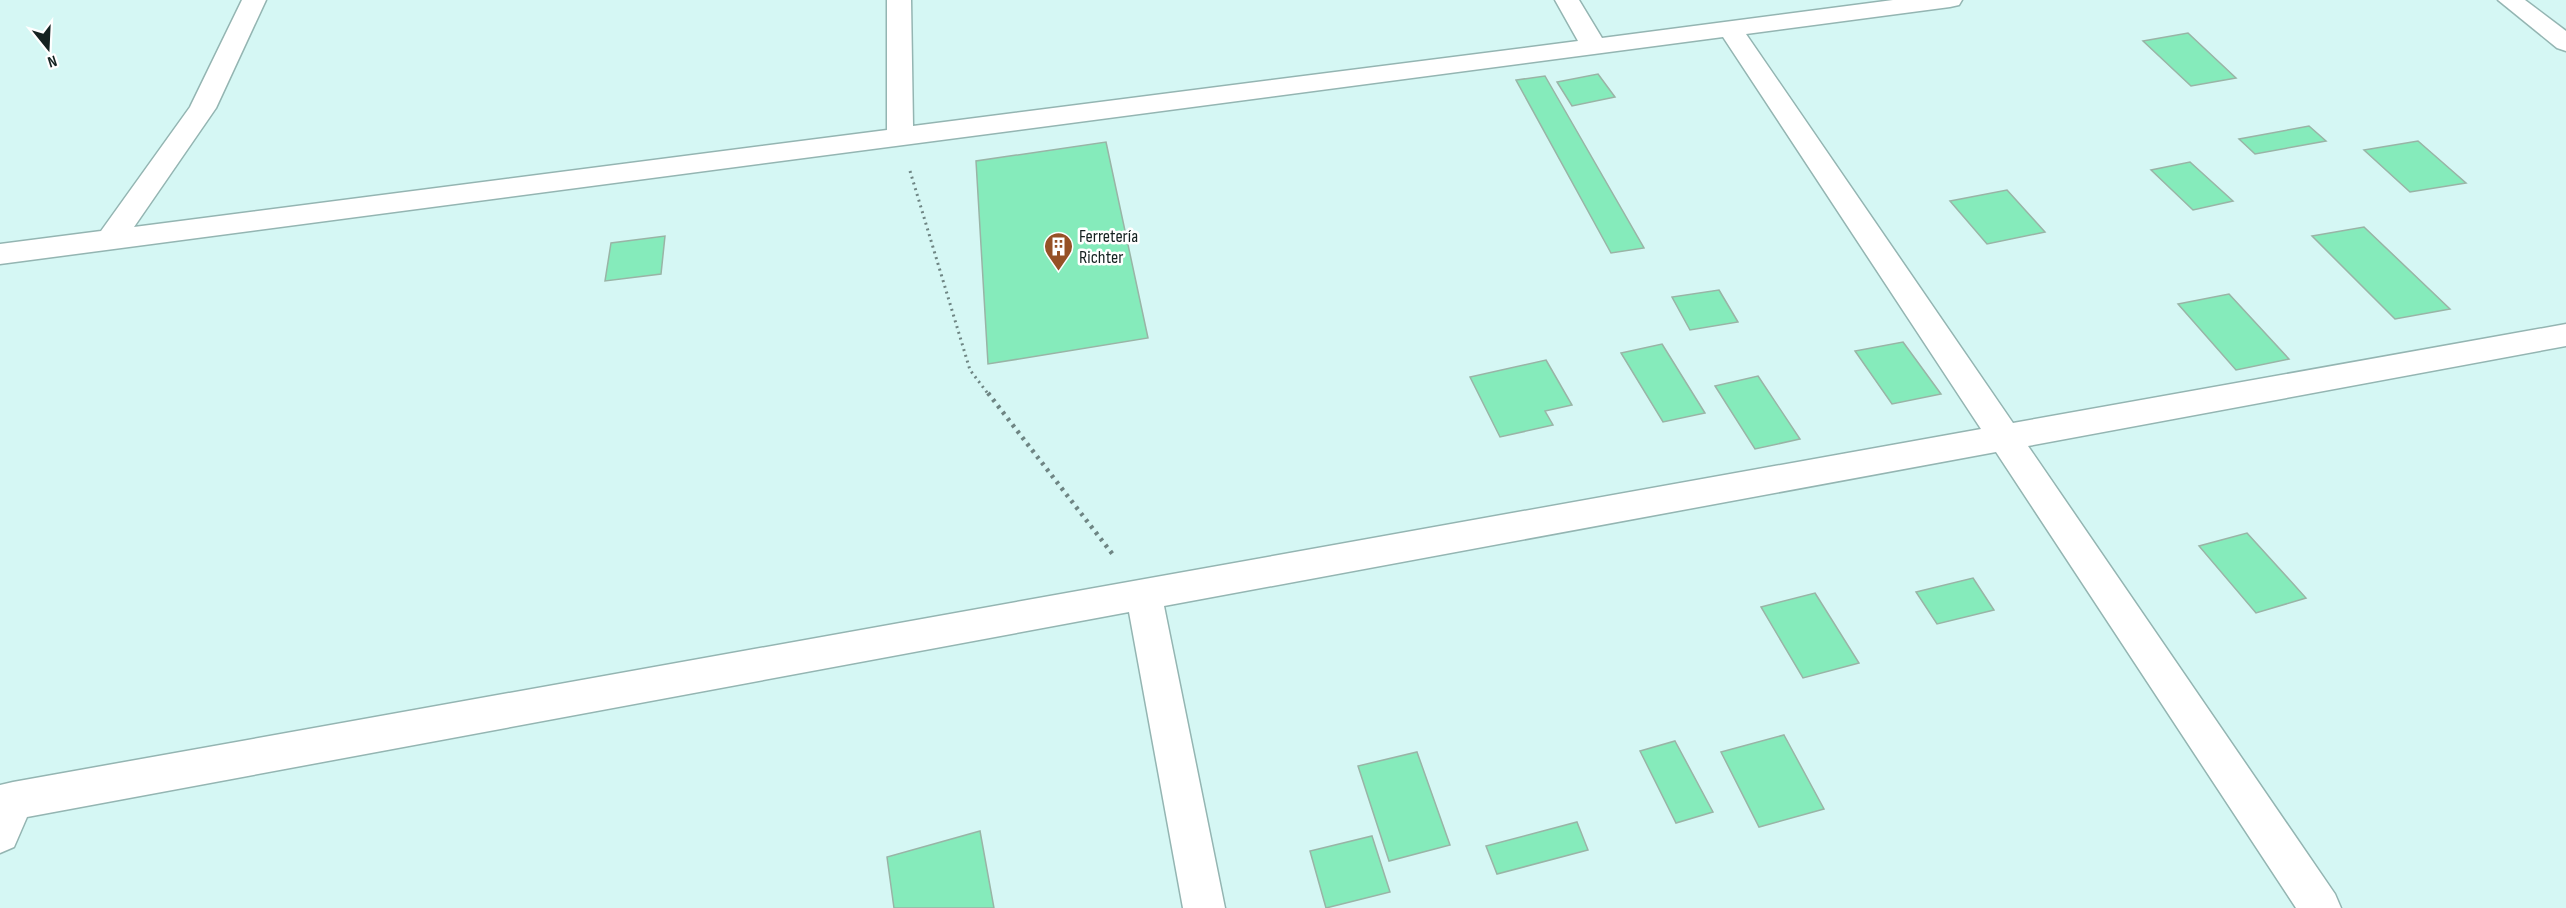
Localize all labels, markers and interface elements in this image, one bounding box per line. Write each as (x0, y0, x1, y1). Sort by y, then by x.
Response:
north arrow (18, 18, 78, 78)
text: N (45, 50, 59, 71)
place label: Ferretería Richter (1079, 226, 1138, 268)
building icon: Ferretería Richter (1042, 230, 1074, 272)

